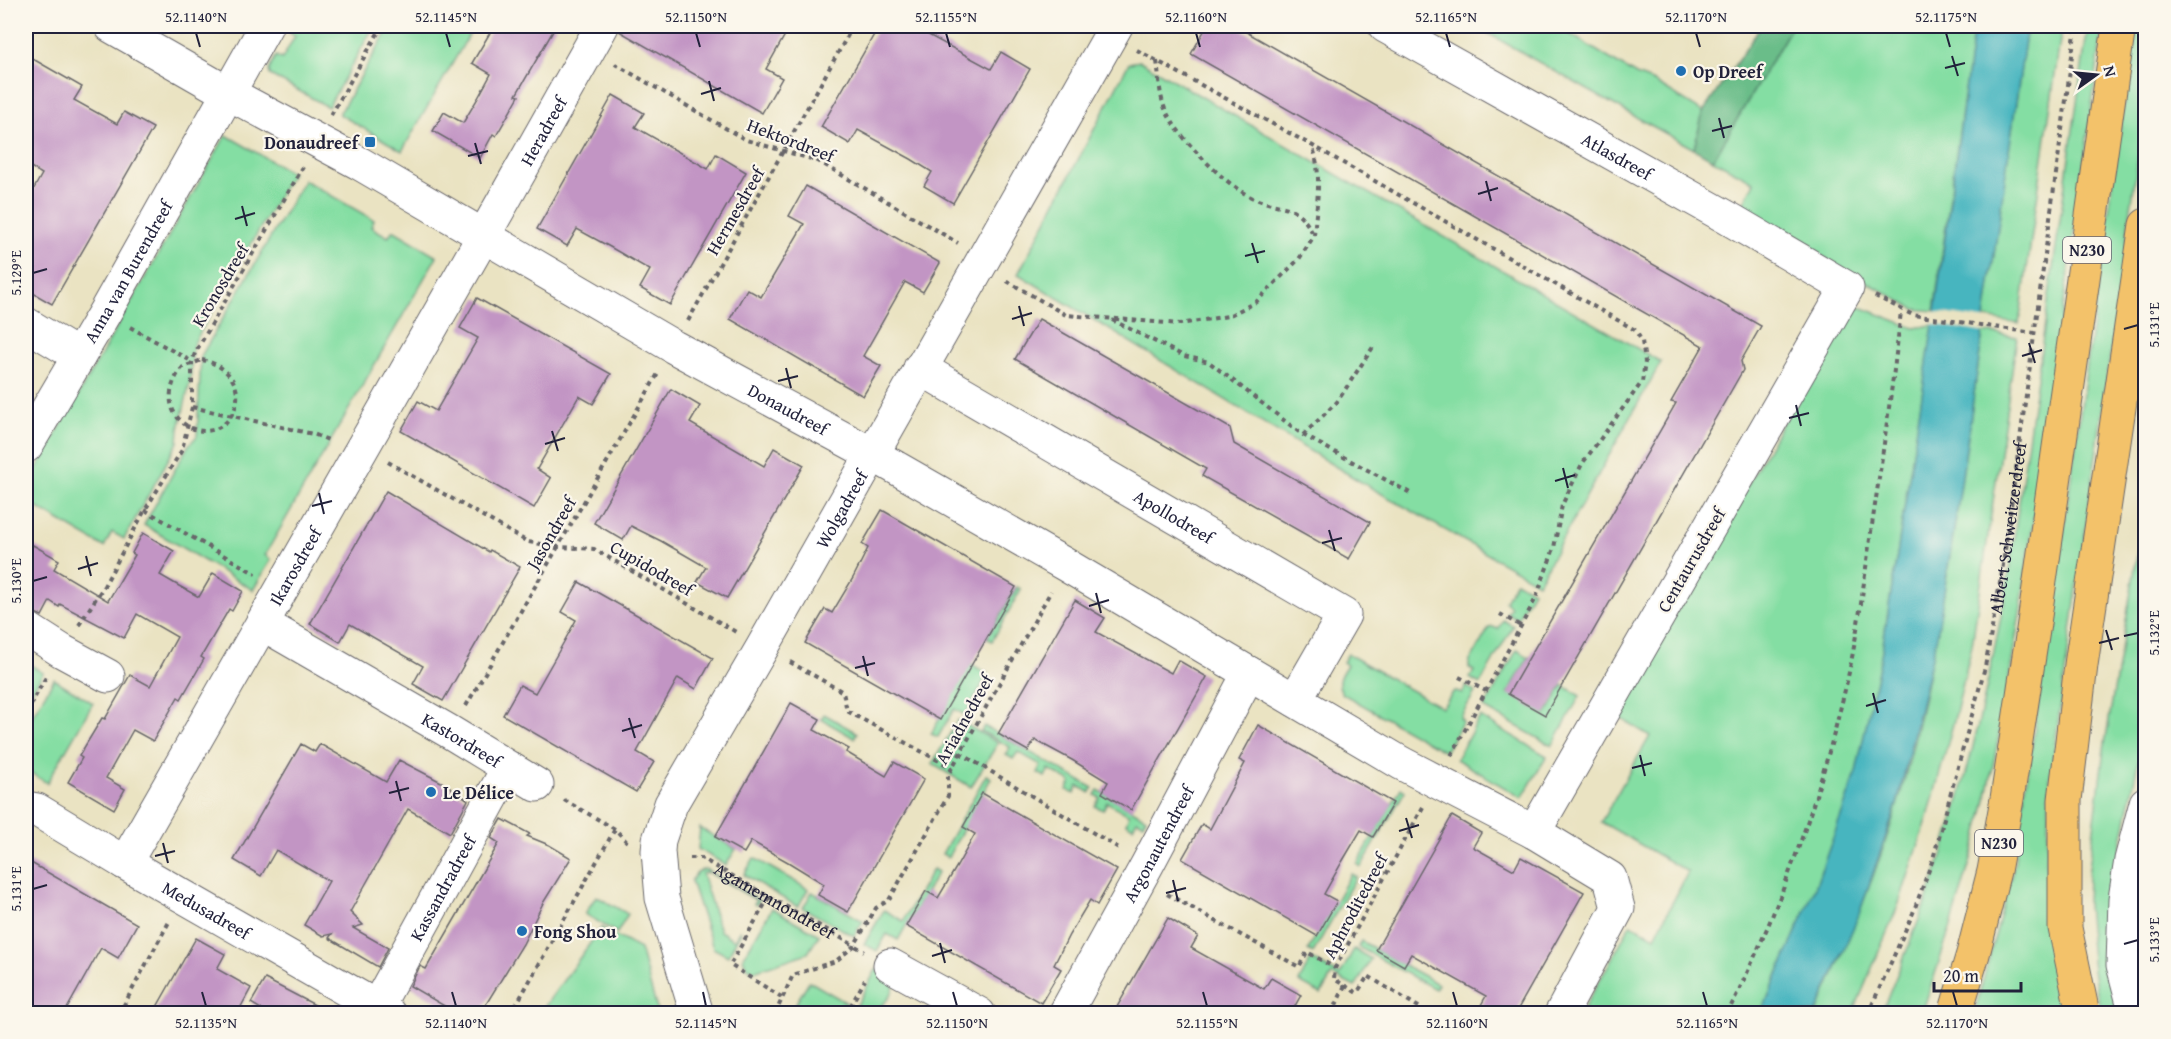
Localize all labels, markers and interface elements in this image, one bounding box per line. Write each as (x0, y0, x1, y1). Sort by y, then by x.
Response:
text: 52.1140°N (165, 6, 227, 27)
text: 52.1145°N (415, 6, 477, 27)
text: 52.1150°N (665, 6, 727, 27)
text: 52.1155°N (915, 6, 977, 27)
text: 52.1160°N (1165, 6, 1227, 27)
text: 52.1165°N (1415, 6, 1477, 27)
text: 52.1170°N (1665, 6, 1727, 27)
text: 52.1175°N (1915, 6, 1977, 27)
north arrow (2066, 45, 2126, 105)
place label: Op Dreef (1693, 58, 1765, 85)
text: N (2098, 63, 2124, 80)
marker: Op Dreef (1674, 64, 1688, 78)
street label: Heradreef (513, 89, 574, 170)
street label: Hektordreef (743, 111, 841, 170)
street label: Atlasdreef (1577, 125, 1659, 188)
place label: Donaudreef (264, 129, 361, 156)
marker: Donaudreef (363, 135, 377, 149)
street label: Hermesdreef (699, 160, 772, 260)
street label: Anna van Burendreef (76, 193, 180, 348)
street label: Kronosdreef (185, 236, 257, 332)
road number: N230 (2063, 237, 2111, 263)
text: 5.129°E (5, 250, 26, 296)
text: 5.131°E (2143, 302, 2164, 348)
street label: Donaudreef (743, 376, 835, 443)
street label: Albert Schweitzerdreef (1981, 438, 2033, 616)
street label: Wolgadreef (808, 463, 875, 553)
street label: Apollodreef (1129, 482, 1221, 551)
street label: Jasondreef (518, 490, 584, 576)
street label: Centaurusdreef (1650, 501, 1733, 617)
street label: Ikarosdreef (262, 520, 329, 610)
street label: Cupidodreef (605, 533, 701, 604)
text: 5.130°E (5, 558, 26, 604)
text: 5.132°E (2143, 610, 2164, 656)
street label: Ariadnedreef (928, 667, 1001, 769)
street label: Kastordreef (417, 705, 509, 775)
place label: Le Délice (443, 779, 514, 806)
street label: Argonautendreef (1116, 779, 1202, 907)
marker: Le Délice (424, 785, 438, 799)
street label: Kassandradreef (402, 828, 483, 946)
road number: N230 (1975, 830, 2023, 856)
street label: Aphroditedreef (1316, 847, 1395, 964)
street label: Agamemnondreef (709, 855, 842, 946)
text: 5.131°E (5, 866, 26, 912)
street label: Medusadreef (158, 874, 258, 947)
text: 5.133°E (2143, 917, 2164, 963)
place label: Fong Shou (534, 918, 617, 945)
marker: Fong Shou (515, 924, 529, 938)
scale bar (1934, 955, 2021, 993)
text: 20 m (1943, 962, 1979, 989)
text: 52.1135°N (175, 1012, 237, 1033)
text: 52.1140°N (425, 1012, 487, 1033)
text: 52.1145°N (675, 1012, 737, 1033)
text: 52.1150°N (926, 1012, 988, 1033)
text: 52.1155°N (1176, 1012, 1238, 1033)
text: 52.1160°N (1426, 1012, 1488, 1033)
text: 52.1165°N (1676, 1012, 1738, 1033)
text: 52.1170°N (1926, 1012, 1988, 1033)

